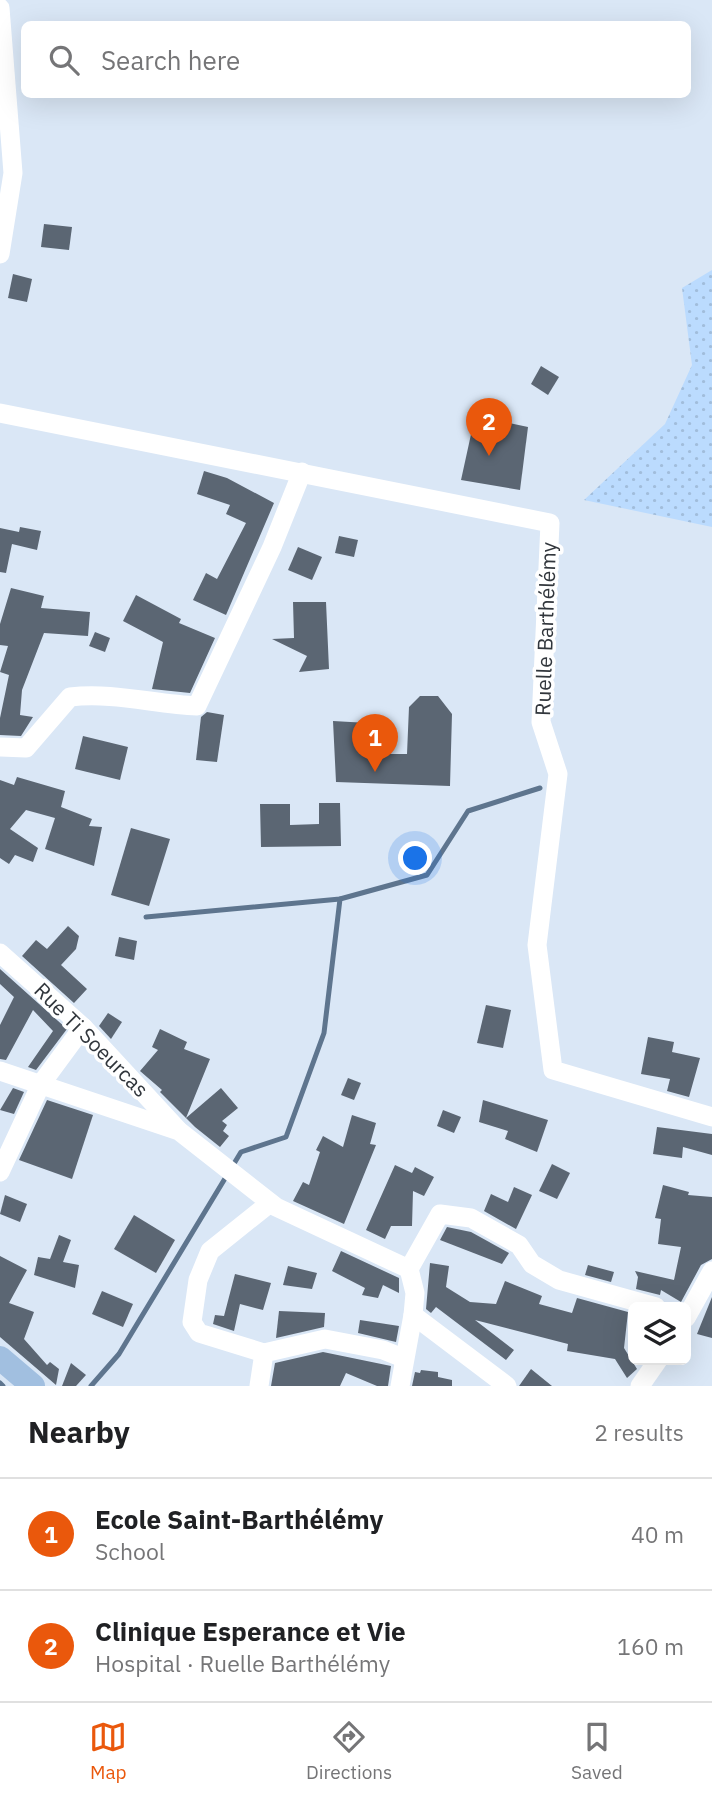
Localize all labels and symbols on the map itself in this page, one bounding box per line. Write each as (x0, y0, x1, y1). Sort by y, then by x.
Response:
pin: 2 (466, 398, 512, 456)
street label: Ruelle Barthélémy (528, 541, 562, 716)
pin: 1 (352, 714, 398, 772)
your location (398, 841, 432, 875)
street label: Rue Ti Soeurcas (28, 976, 155, 1103)

